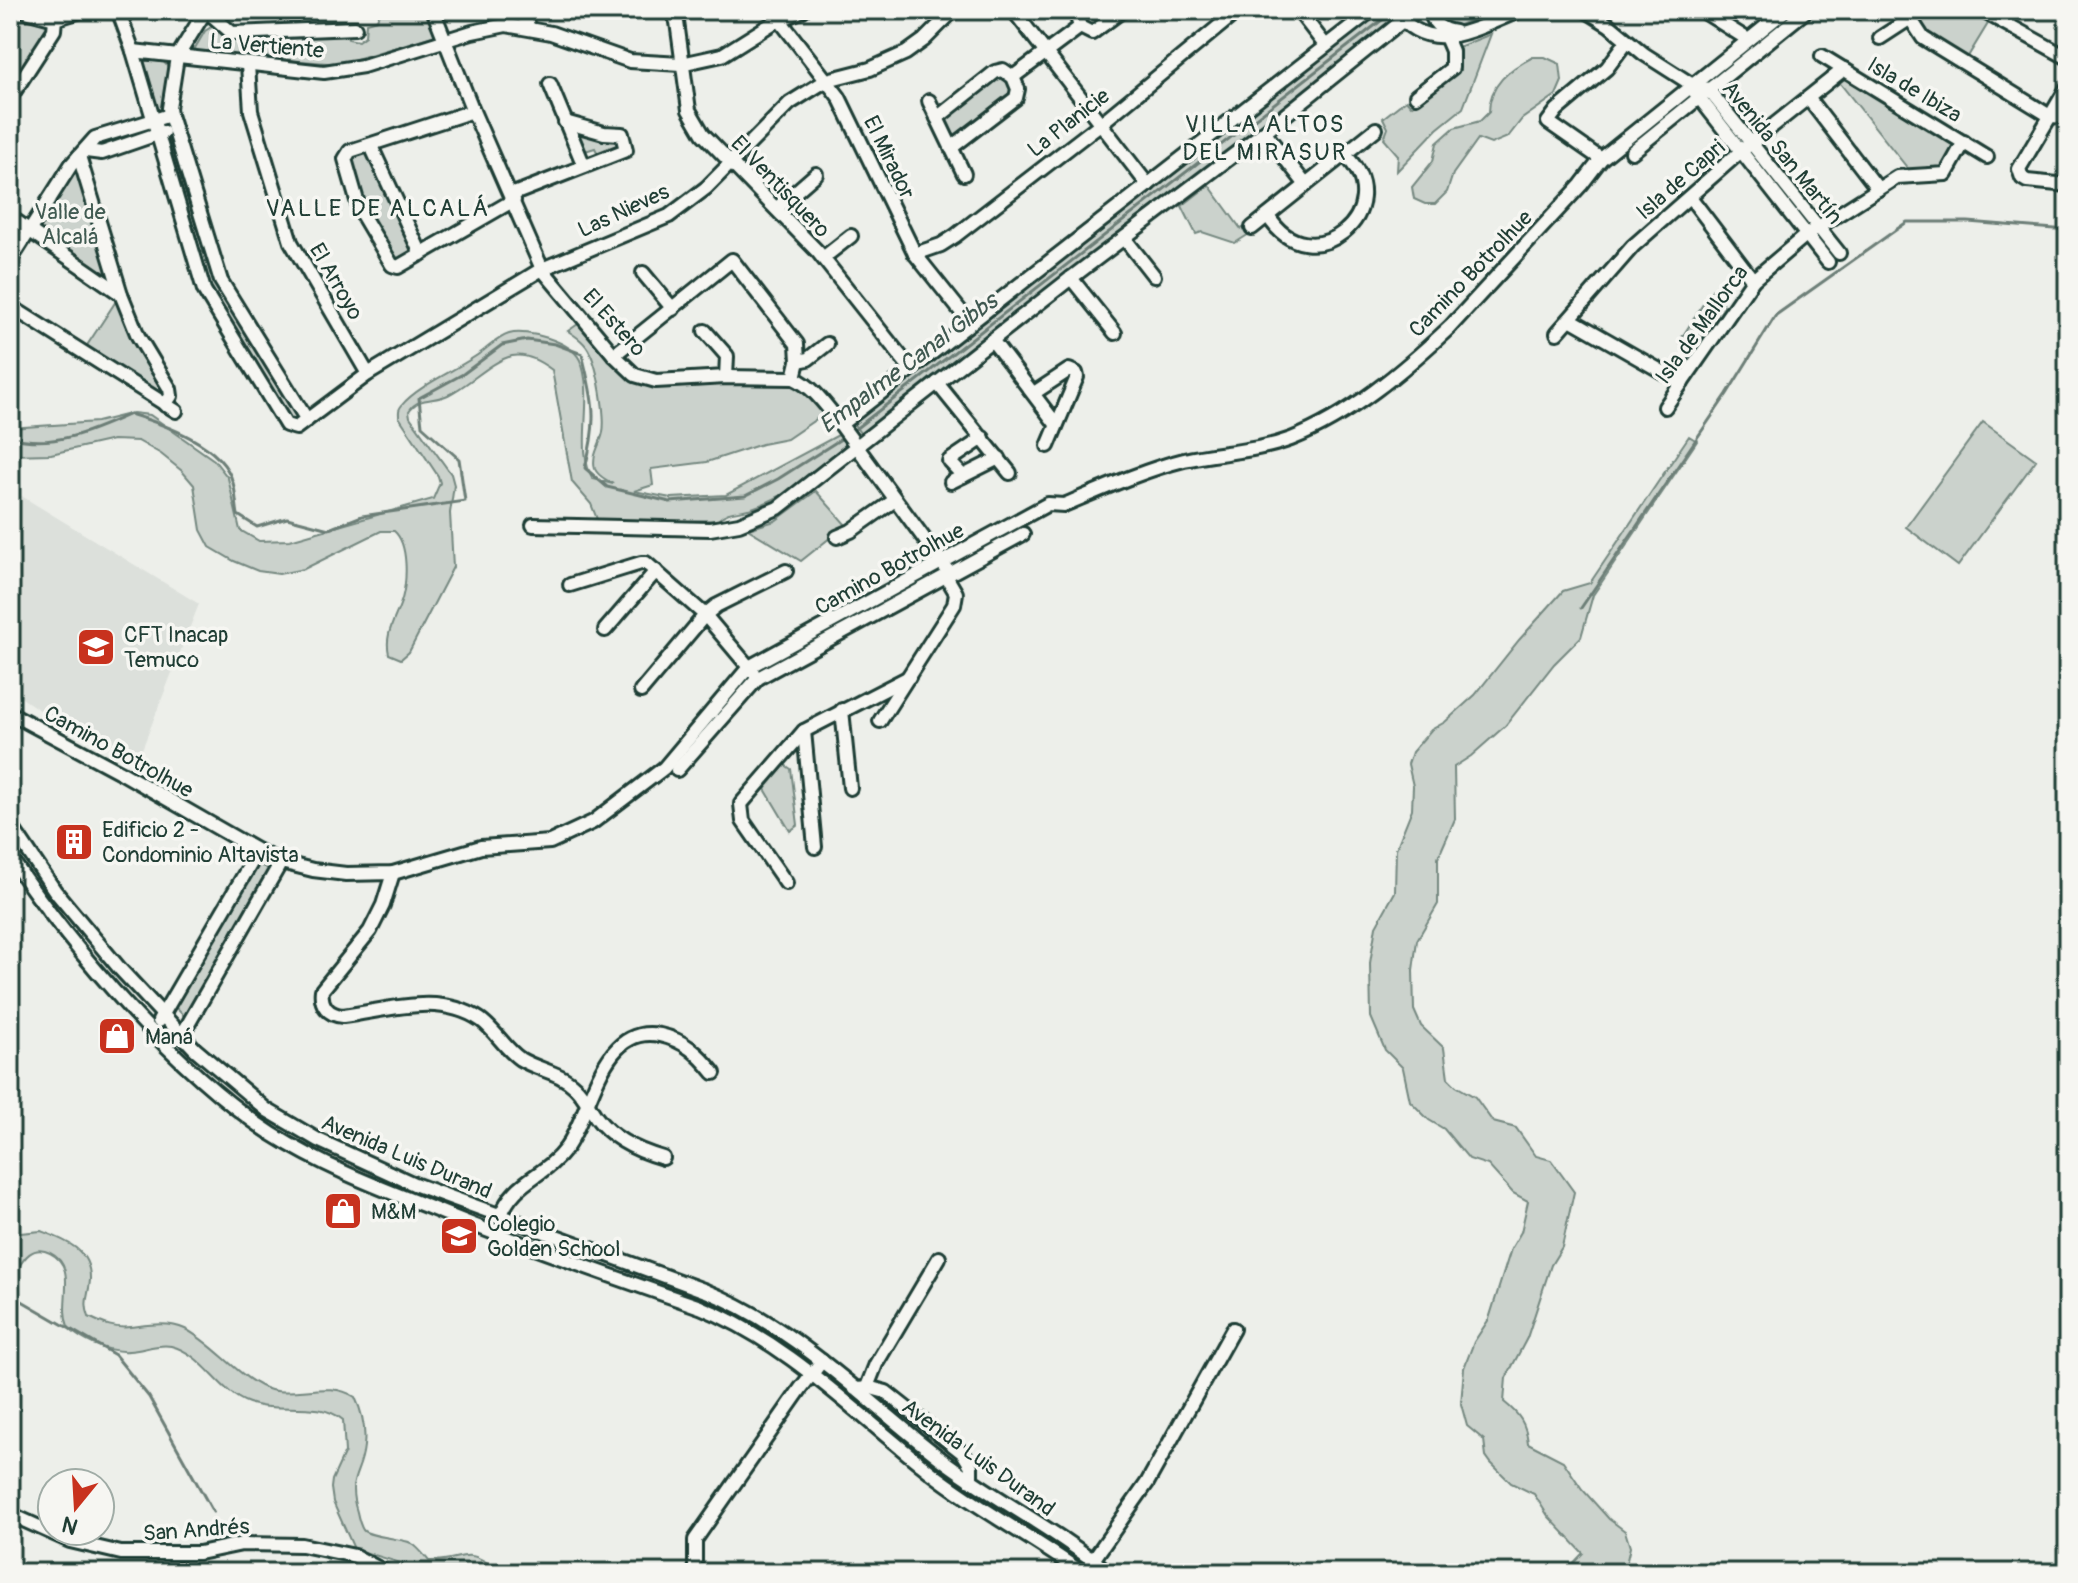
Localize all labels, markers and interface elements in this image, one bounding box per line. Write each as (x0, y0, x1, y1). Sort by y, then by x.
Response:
street label: La Vertiente (209, 27, 325, 65)
street label: Isla de Ibiza (1862, 51, 1967, 129)
street label: Avenida San Martín (1716, 75, 1849, 230)
street label: La Planicie (1022, 82, 1115, 164)
district label: VILLA ALTOS DEL MIRASUR (1182, 110, 1348, 167)
street label: El Mirador (857, 111, 921, 204)
street label: El Ventisquero (725, 130, 836, 244)
street label: Isla de Capri (1630, 133, 1731, 226)
street label: Las Nieves (573, 178, 674, 244)
district label: VALLE DE ALCALÁ (266, 194, 490, 223)
park label: Valle de Alcalá (34, 198, 106, 251)
street label: Camino Botrolhue (1403, 204, 1539, 343)
street label: El Arroyo (303, 238, 369, 325)
street label: Isla de Mallorca (1649, 260, 1754, 390)
street label: El Estero (577, 283, 652, 363)
water label: Empalme Canal Gibbs (813, 286, 1005, 440)
street label: Camino Botrolhue (810, 516, 969, 621)
place label: CFT Inacap Temuco (124, 621, 228, 674)
school or university icon: CFT Inacap Temuco (75, 626, 117, 668)
street label: Camino Botrolhue (39, 699, 198, 805)
place label: Edificio 2 - Condominio Altavista (102, 816, 299, 869)
building icon: Edificio 2 - Condominio Altavista (53, 821, 95, 863)
shop icon: Maná (96, 1015, 138, 1057)
place label: Maná (145, 1023, 193, 1051)
street label: Avenida Luis Durand (317, 1108, 496, 1205)
shop icon: M&M (322, 1190, 364, 1232)
place label: M&M (371, 1198, 416, 1226)
place label: Colegio Golden School (487, 1210, 620, 1263)
school or university icon: Colegio Golden School (438, 1215, 480, 1257)
street label: Avenida Luis Durand (896, 1393, 1060, 1523)
north arrow (36, 1467, 116, 1547)
text: N (59, 1509, 82, 1541)
street label: San Andrés (142, 1512, 250, 1548)

